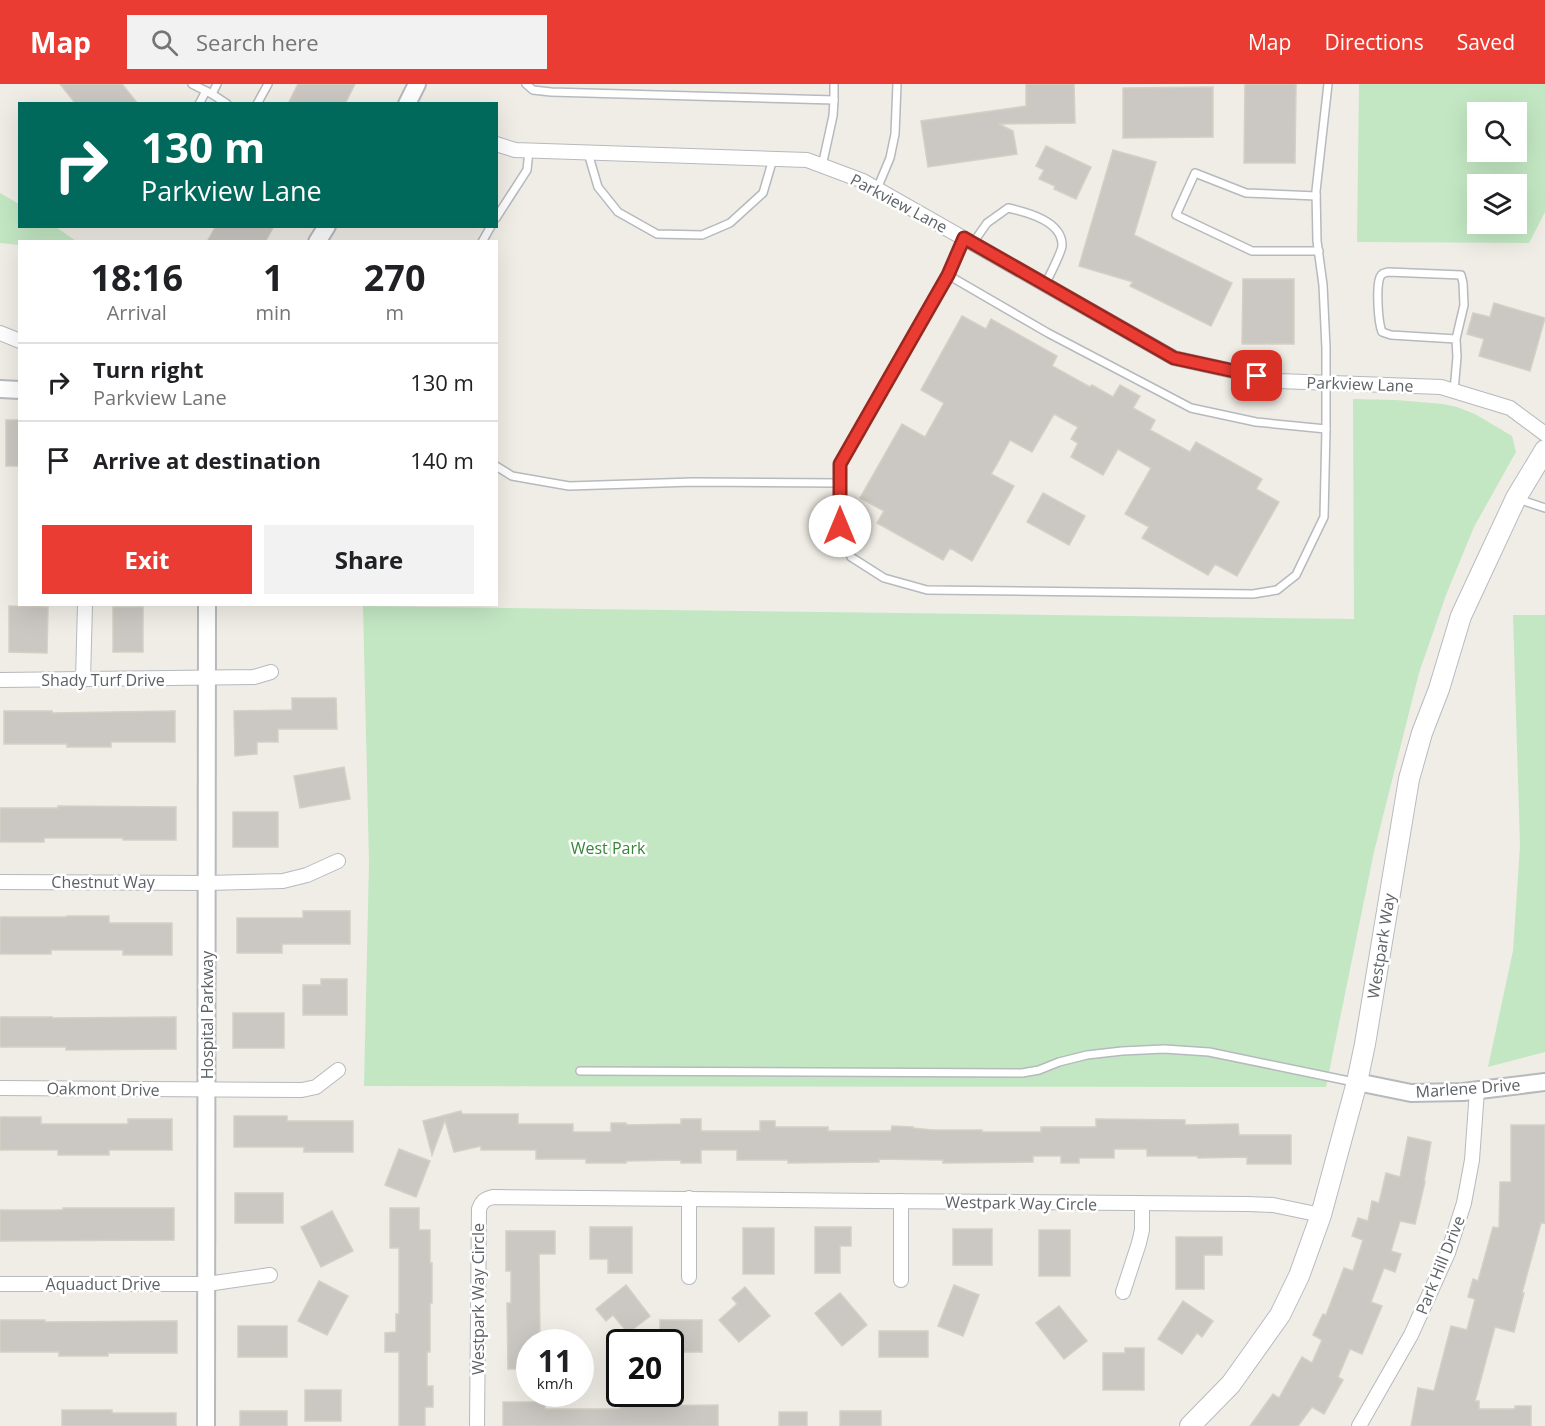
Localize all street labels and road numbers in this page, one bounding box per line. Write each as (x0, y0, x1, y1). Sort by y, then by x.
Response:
street label: Parkview Lane (847, 168, 951, 238)
street label: Parkview Lane (1306, 371, 1414, 397)
street label: Shady Turf Drive (41, 669, 165, 691)
street label: Chestnut Way (51, 871, 156, 893)
street label: Westpark Way (1362, 891, 1400, 1000)
street label: Hospital Parkway (196, 950, 218, 1079)
street label: Marlene Drive (1415, 1073, 1521, 1103)
street label: Oakmont Drive (46, 1077, 160, 1101)
street label: Westpark Way Circle (945, 1191, 1097, 1215)
street label: Park Hill Drive (1410, 1212, 1470, 1318)
street label: Westpark Way Circle (467, 1223, 489, 1375)
street label: Aquaduct Drive (46, 1273, 160, 1295)

